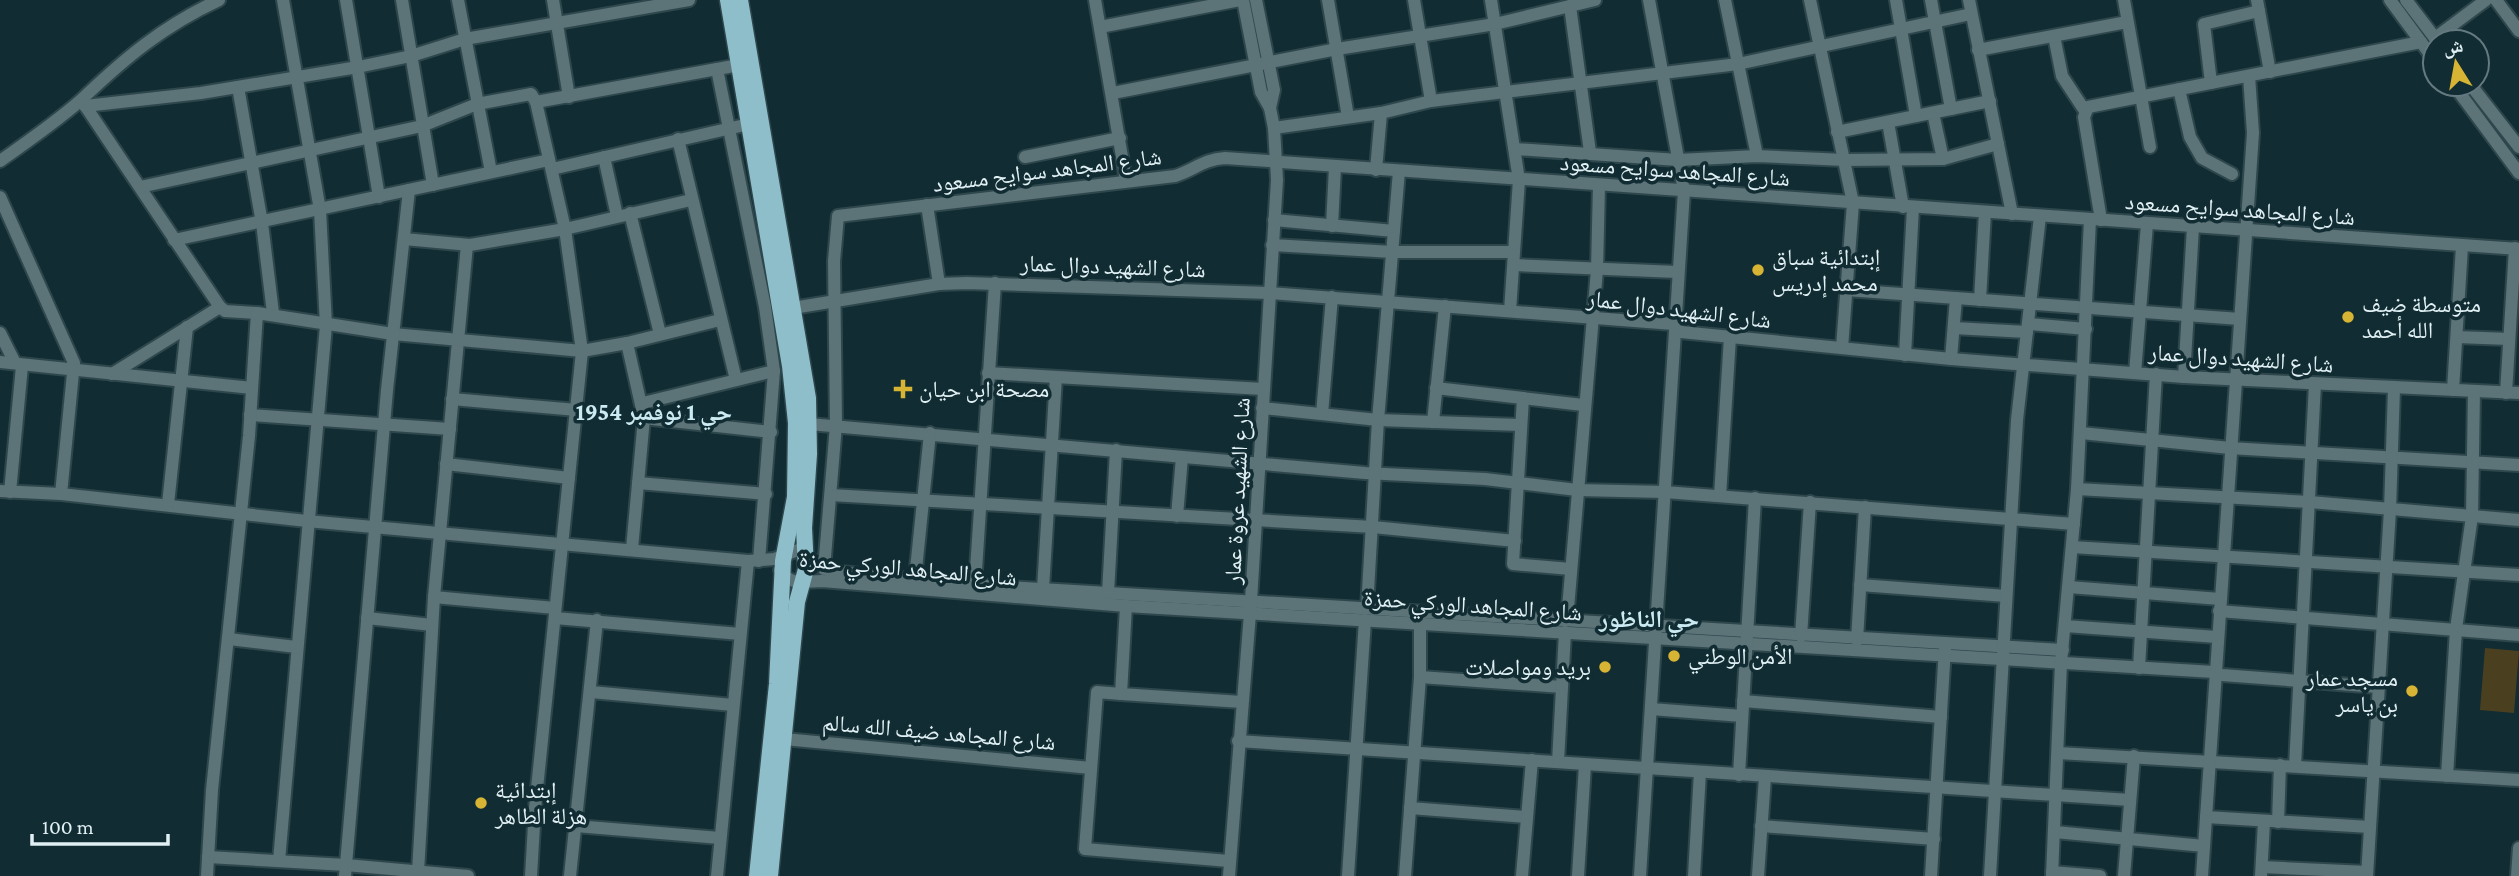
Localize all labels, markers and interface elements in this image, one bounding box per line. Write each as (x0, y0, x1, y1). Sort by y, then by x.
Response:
north arrow (2421, 28, 2491, 98)
text: ش (2441, 35, 2465, 60)
street label: شارع المجاهد سوايح مسعود (931, 143, 1163, 199)
street label: شارع المجاهد سوايح مسعود (1559, 149, 1791, 193)
street label: شارع المجاهد سوايح مسعود (2124, 188, 2356, 232)
place label: إبتدائية سباق محمد إدريس (1772, 244, 1880, 298)
street label: شارع الشهيد دوال عمار (1019, 250, 1206, 284)
marker: إبتدائية سباق محمد إدريس (1750, 262, 1766, 278)
street label: شارع الشهيد دوال عمار (1584, 285, 1773, 335)
place label: متوسطة ضيف الله أحمد (2362, 291, 2481, 343)
marker: متوسطة ضيف الله أحمد (2340, 309, 2356, 325)
street label: شارع الشهيد دوال عمار (2146, 338, 2334, 379)
place label: مصحة ابن حيان (919, 376, 1049, 403)
marker: مصحة ابن حيان (893, 379, 913, 399)
street label: شارع الشهيد عروة عمار (1219, 397, 1257, 586)
district label: حي 1 نوفمبر 1954 (576, 398, 732, 431)
street label: شارع المجاهد الوركي حمزة (798, 546, 1018, 596)
street label: شارع المجاهد الوركي حمزة (1363, 584, 1583, 631)
district label: حي الناظور (1598, 605, 1699, 638)
place label: الأمن الوطني (1688, 643, 1792, 675)
marker: الأمن الوطني (1666, 648, 1682, 664)
place label: بريد ومواصلات (1465, 654, 1591, 681)
marker: بريد ومواصلات (1597, 659, 1613, 675)
place label: مسجد عمار بن ياسر (2305, 665, 2398, 718)
marker: مسجد عمار بن ياسر (2404, 683, 2420, 699)
street label: شارع المجاهد ضيف الله سالم (821, 709, 1057, 758)
place label: إبتدائية هزلة الطاهر (494, 777, 587, 829)
marker: إبتدائية هزلة الطاهر (473, 795, 489, 811)
scale bar (32, 802, 168, 846)
text: 100 m (42, 815, 94, 839)

